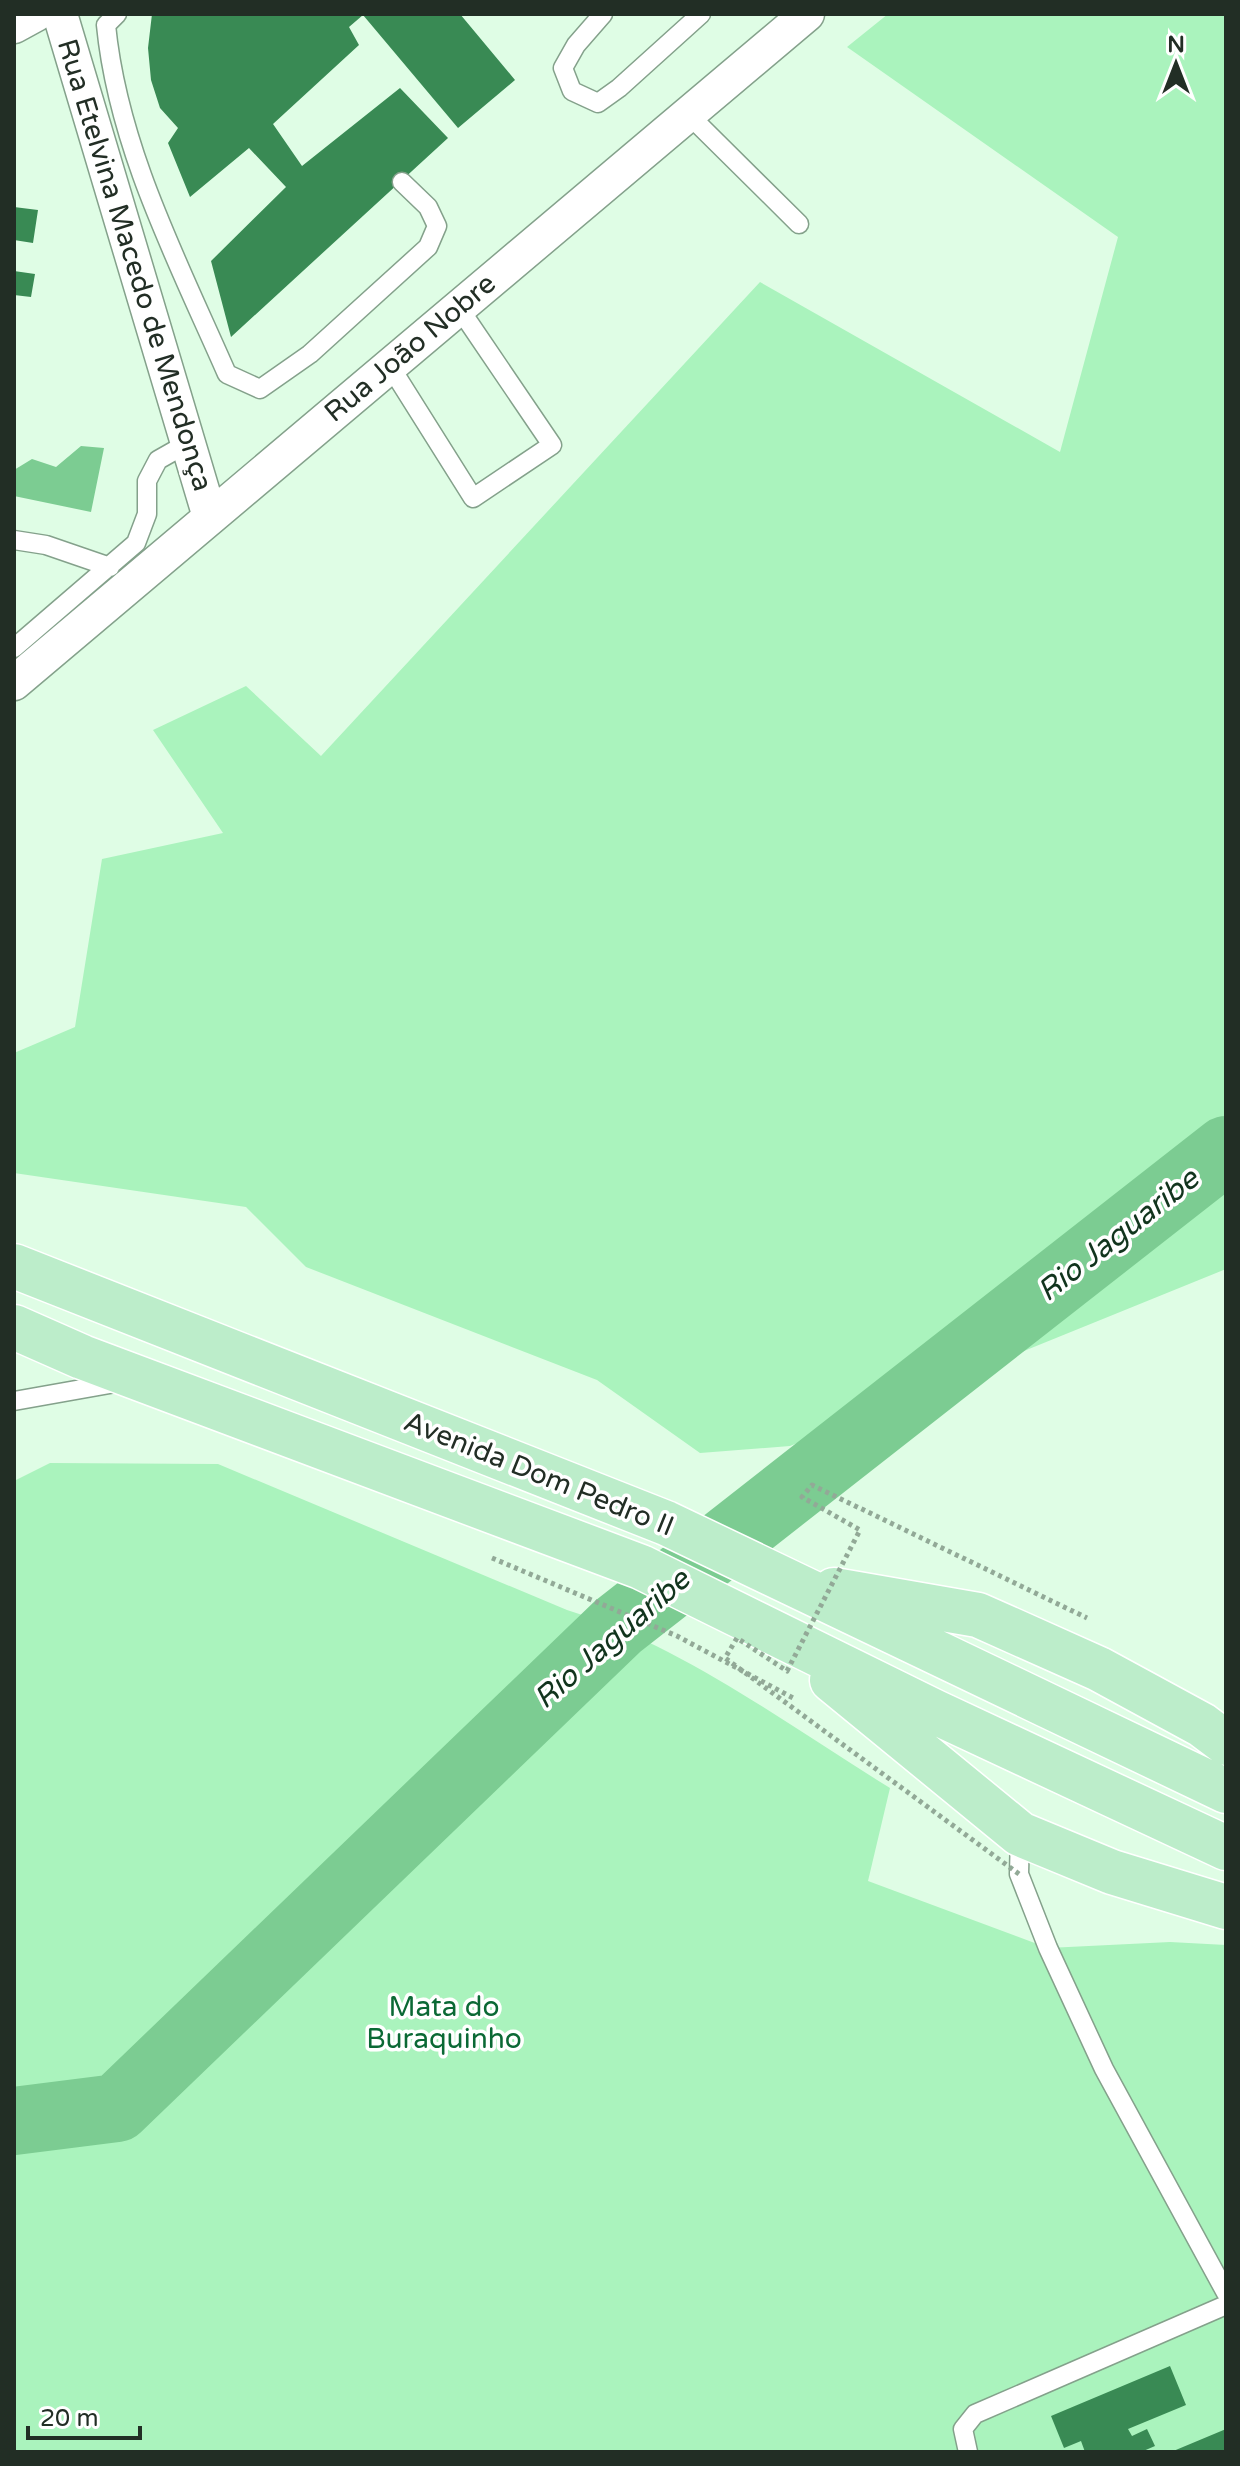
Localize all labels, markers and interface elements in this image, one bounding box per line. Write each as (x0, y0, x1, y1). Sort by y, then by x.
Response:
north arrow (1136, 24, 1216, 104)
text: N (1167, 32, 1185, 58)
street label: Rua Etelvina Macedo de Mendonça (50, 35, 220, 495)
street label: Rua João Nobre (317, 267, 503, 429)
water label: Rio Jaguaribe (1030, 1159, 1208, 1309)
street label: Avenida Dom Pedro II (399, 1404, 679, 1544)
water label: Rio Jaguaribe (526, 1560, 699, 1717)
park label: Mata do Buraquinho (366, 1990, 522, 2056)
scale bar (28, 2390, 140, 2440)
text: 20 m (40, 2404, 98, 2433)

